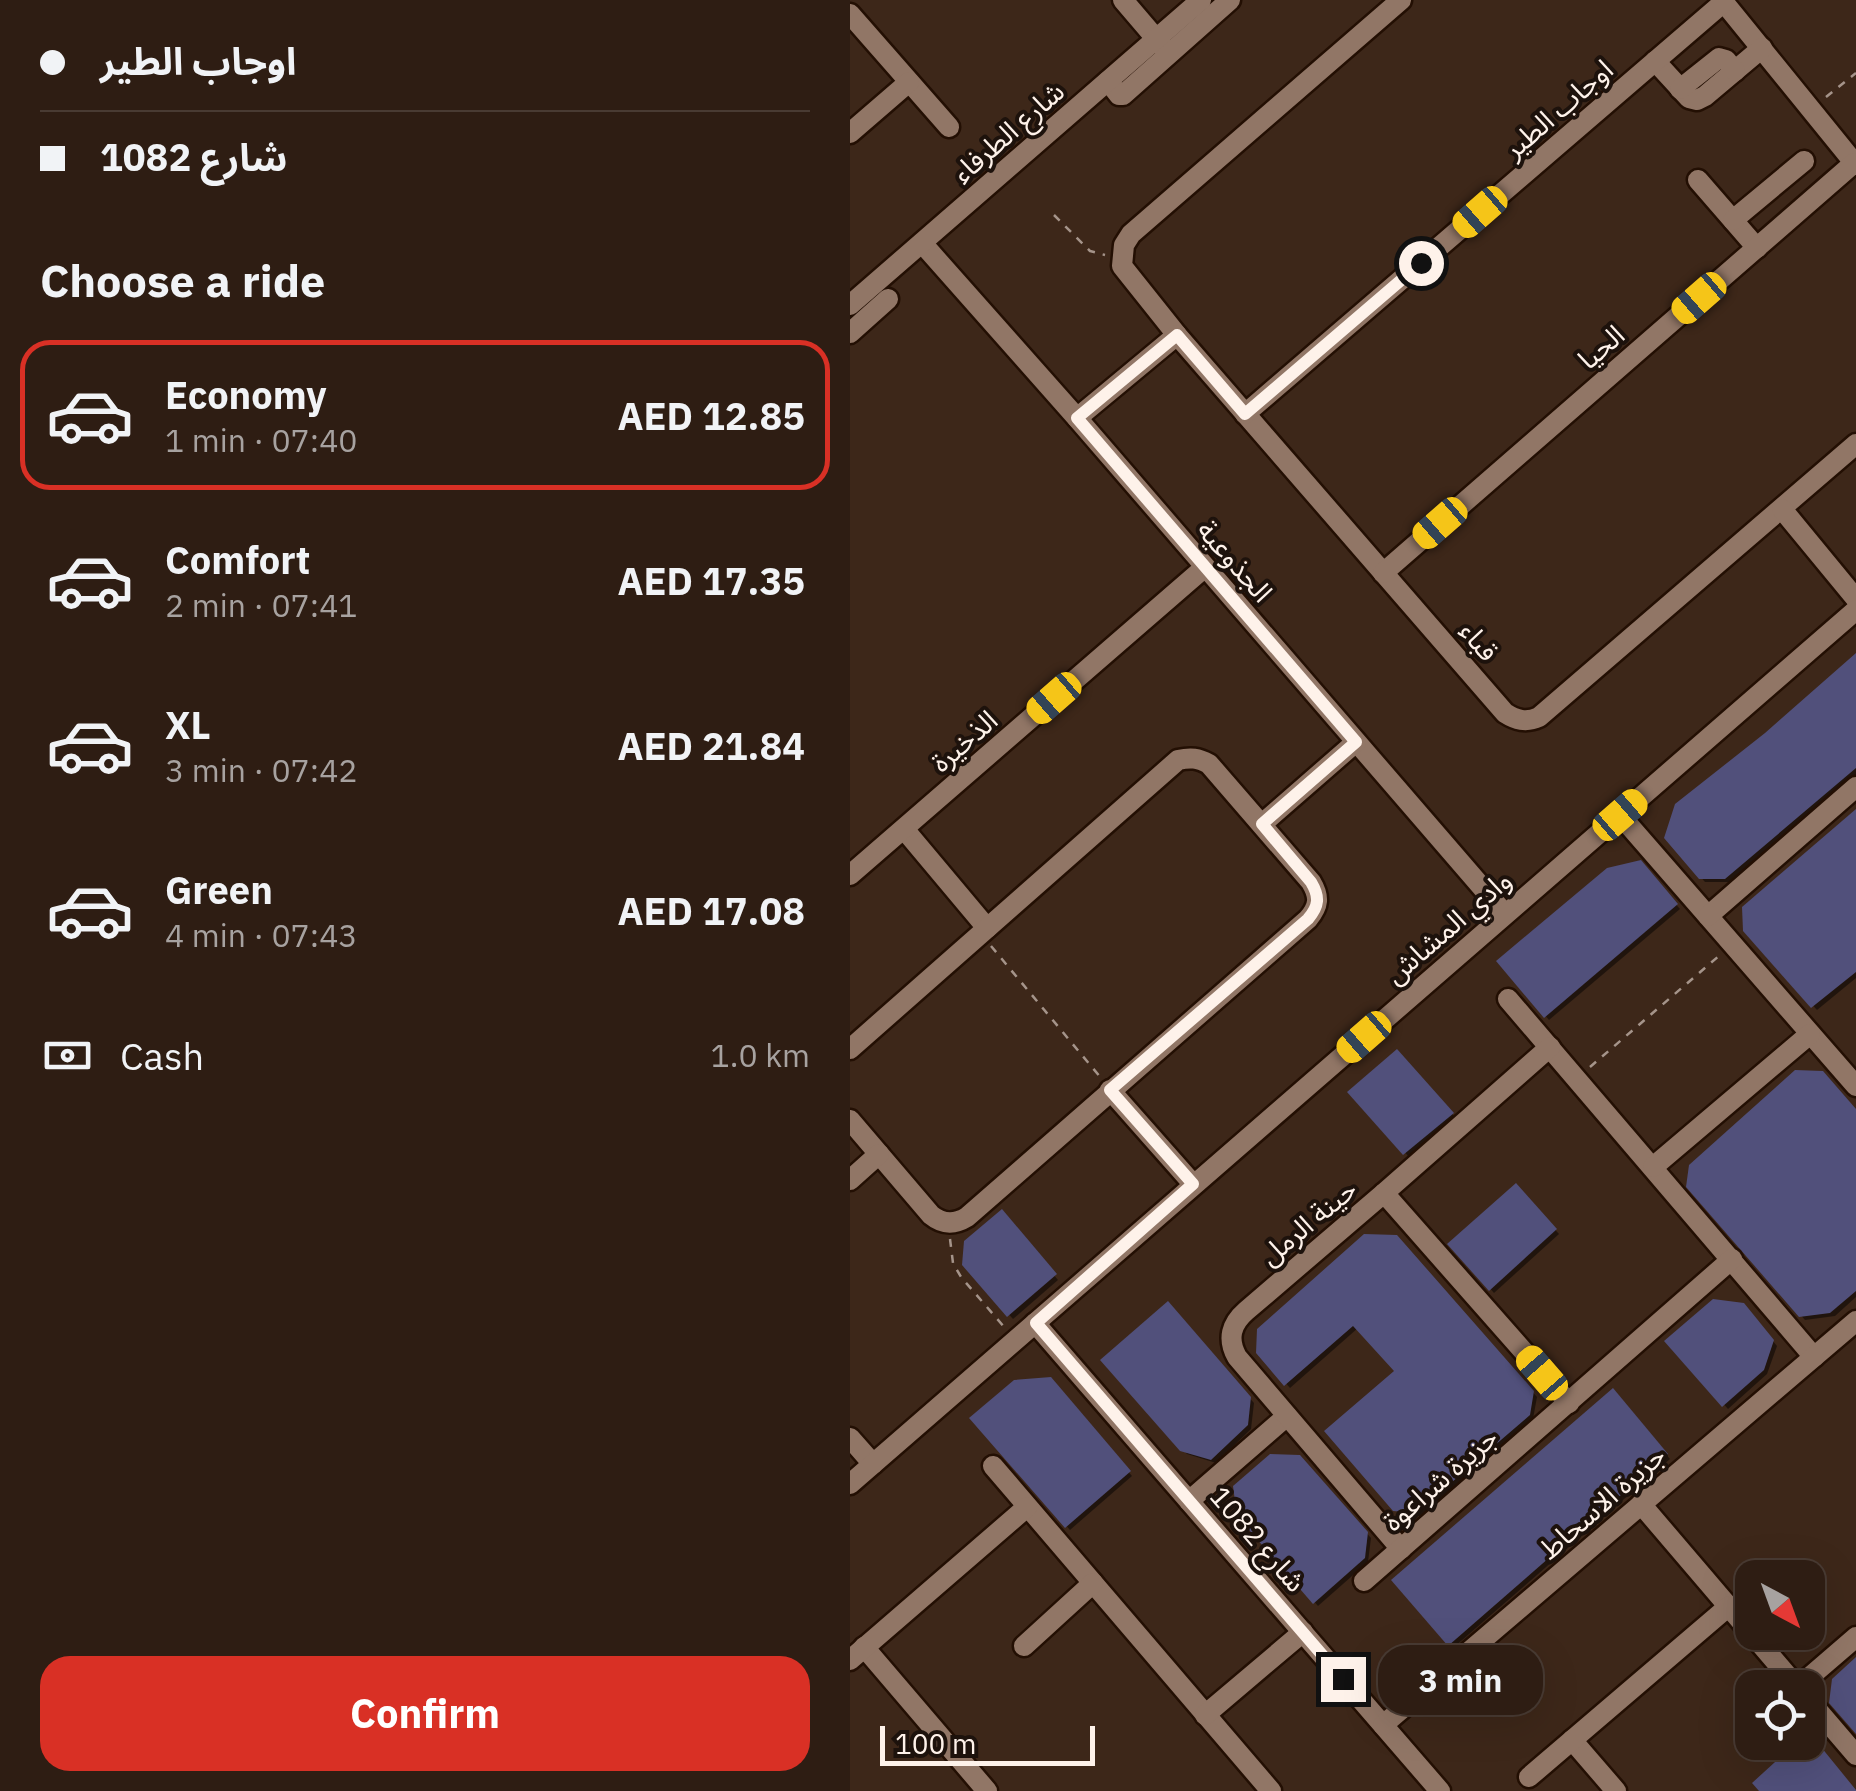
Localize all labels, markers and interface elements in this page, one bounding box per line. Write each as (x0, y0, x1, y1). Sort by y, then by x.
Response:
text: اوجاب الطير (100, 36, 296, 85)
street label: اوجاب الطير (1494, 51, 1620, 167)
street label: شارع الطرفاء (944, 73, 1074, 193)
text: شارع 1082 (100, 132, 287, 181)
car (1448, 181, 1512, 243)
route start (1399, 241, 1444, 286)
text: Choose a ride (40, 251, 325, 309)
car (1667, 267, 1731, 329)
street label: الحيا (1570, 316, 1632, 377)
icon: car (45, 370, 135, 460)
text: Economy (165, 370, 327, 419)
text: AED 12.85 (617, 391, 805, 440)
text: 1 min · 07:40 (165, 419, 358, 461)
car (1408, 492, 1472, 554)
street label: الجذوعية (1189, 512, 1281, 610)
icon: car (45, 535, 135, 625)
text: Comfort (165, 535, 310, 584)
text: AED 17.35 (617, 556, 805, 605)
text: 2 min · 07:41 (165, 584, 358, 626)
street label: قباء (1452, 613, 1507, 669)
car (1022, 667, 1086, 729)
icon: car (45, 700, 135, 790)
text: XL (165, 700, 211, 749)
street label: الذخيرة (922, 701, 1005, 780)
text: AED 21.84 (617, 721, 805, 770)
text: 3 min · 07:42 (165, 749, 358, 791)
car (1588, 784, 1652, 846)
street label: وادي المشاش (1377, 861, 1521, 995)
icon: car (45, 865, 135, 955)
text: Green (165, 865, 273, 914)
text: AED 17.08 (617, 886, 805, 935)
text: 4 min · 07:43 (165, 914, 358, 956)
car (1332, 1006, 1396, 1068)
icon: cash (40, 1028, 95, 1083)
text: Cash (120, 1031, 204, 1080)
text: 1.0 km (711, 1034, 810, 1076)
street label: حينة الرمل (1251, 1170, 1364, 1273)
car (1511, 1341, 1573, 1405)
street label: جزيرة شراعوة (1374, 1419, 1505, 1539)
street label: جزيرة الاسحاط (1531, 1436, 1673, 1567)
street label: شارع 1082 (1200, 1478, 1314, 1601)
north arrow (1735, 1560, 1825, 1650)
map controls (1735, 1560, 1825, 1760)
callout: 3 min (1378, 1644, 1543, 1714)
button: Confirm (40, 1656, 810, 1771)
route end (1321, 1657, 1366, 1702)
text: 3 min (1419, 1659, 1502, 1701)
button: locate (1735, 1670, 1825, 1760)
scale bar (880, 1721, 1095, 1766)
text: 100 m (895, 1725, 976, 1762)

